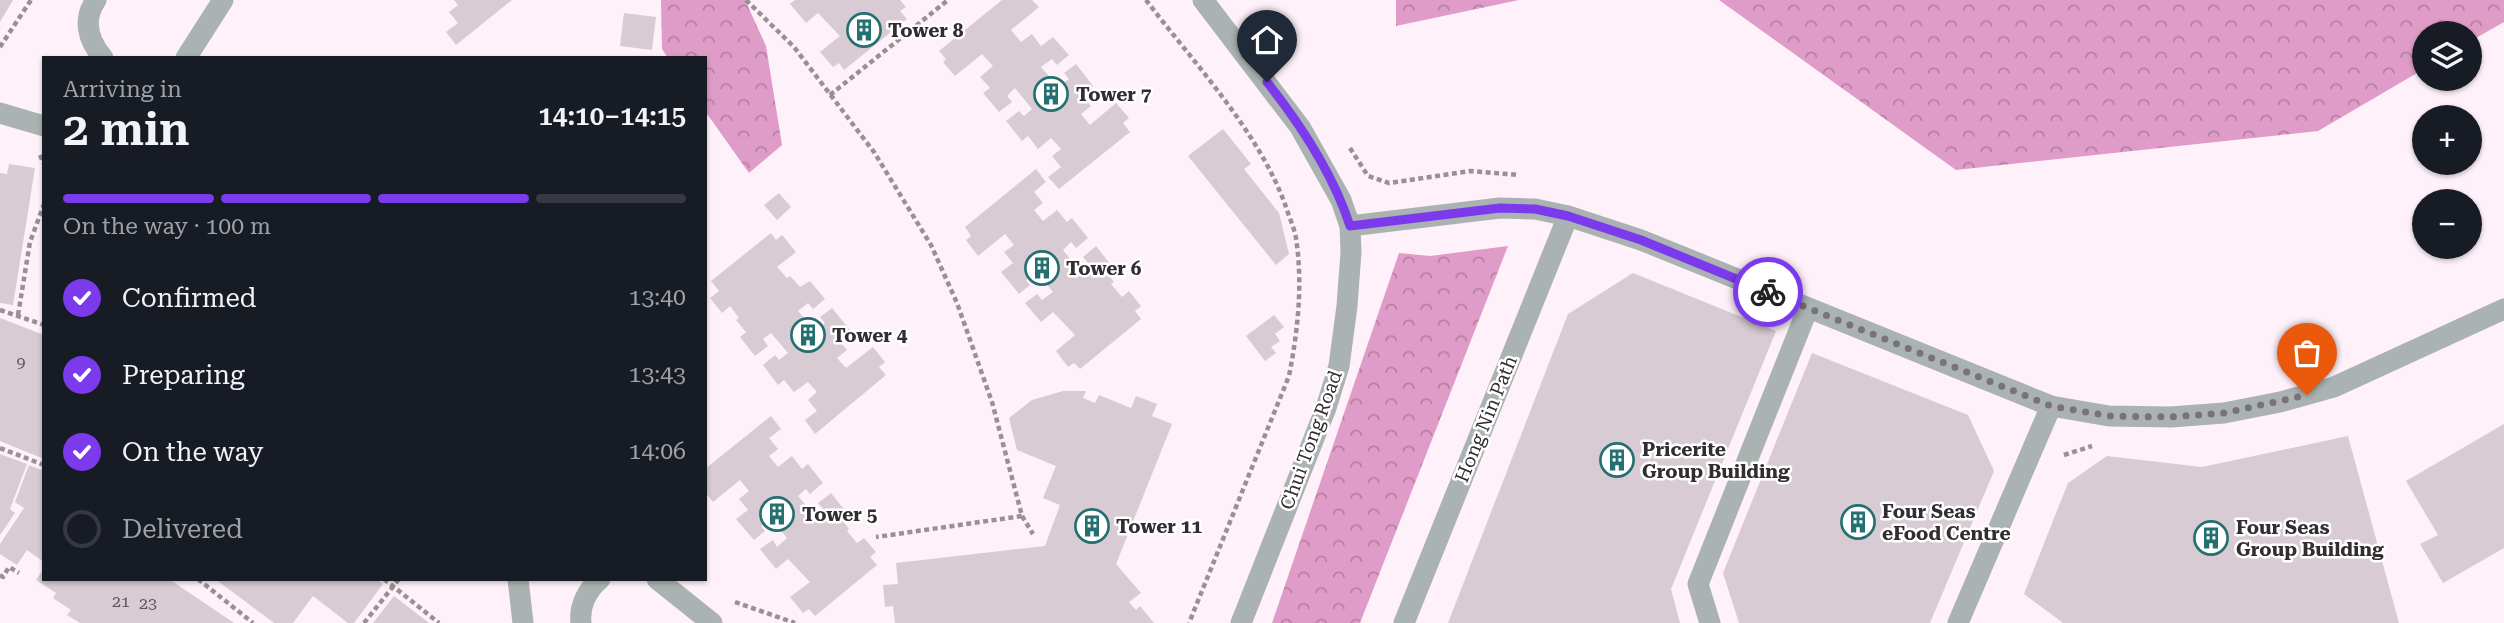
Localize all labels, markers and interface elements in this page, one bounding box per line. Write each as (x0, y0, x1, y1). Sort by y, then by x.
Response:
pin (1237, 10, 1297, 82)
building icon: Tower 8 (845, 11, 883, 49)
place label: Tower 8 (888, 19, 964, 42)
icon: home (1248, 21, 1286, 59)
map controls (2412, 21, 2482, 259)
button: layers (2412, 21, 2482, 91)
building icon: Tower 7 (1032, 75, 1070, 113)
text: Arriving in (63, 76, 182, 103)
place label: Tower 7 (1076, 83, 1152, 106)
text: 14:10–14:15 (538, 101, 686, 131)
text: 2 min (63, 102, 190, 156)
button: + (2412, 105, 2482, 175)
button: − (2412, 189, 2482, 259)
text: On the way · 100 m (63, 213, 271, 240)
building icon: Tower 6 (1023, 249, 1061, 287)
place label: Tower 6 (1066, 257, 1142, 280)
courier (1733, 257, 1803, 327)
icon: bike (1749, 273, 1787, 311)
icon: check (63, 279, 101, 317)
text: Confirmed (122, 283, 257, 313)
text: 13:40 (629, 284, 686, 311)
building icon: Tower 4 (789, 316, 827, 354)
pin (2277, 323, 2337, 395)
place label: Tower 4 (832, 324, 908, 347)
icon: bag (2288, 334, 2326, 372)
street label: Hong Nin Path (1450, 352, 1522, 486)
house number: 9 (17, 353, 26, 372)
icon: check (63, 356, 101, 394)
text: Preparing (122, 360, 245, 390)
text: 13:43 (629, 361, 686, 388)
street label: Chui Tong Road (1275, 367, 1347, 513)
icon: check (63, 433, 101, 471)
text: On the way (122, 437, 263, 467)
text: 14:06 (629, 438, 686, 465)
place label: Pricerite Group Building (1642, 438, 1790, 483)
building icon: Pricerite Group Building (1598, 441, 1636, 479)
building icon: Tower 5 (758, 495, 796, 533)
place label: Four Seas eFood Centre (1882, 500, 2011, 545)
place label: Tower 5 (802, 503, 878, 526)
building icon: Four Seas eFood Centre (1839, 503, 1877, 541)
building icon: Tower 11 (1073, 507, 1111, 545)
text: Delivered (122, 514, 243, 544)
place label: Tower 11 (1116, 515, 1202, 538)
place label: Four Seas Group Building (2236, 516, 2384, 561)
building icon: Four Seas Group Building (2192, 519, 2230, 557)
house number: 21 (112, 592, 130, 611)
house number: 23 (139, 594, 157, 613)

